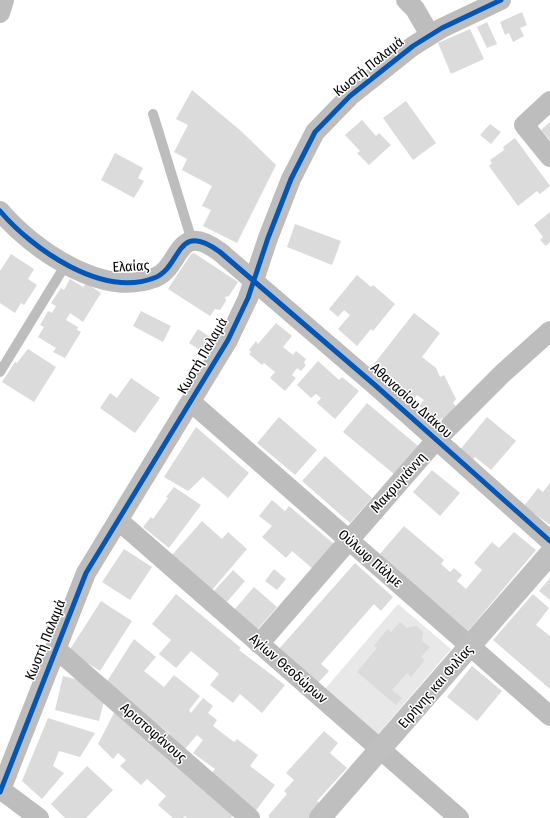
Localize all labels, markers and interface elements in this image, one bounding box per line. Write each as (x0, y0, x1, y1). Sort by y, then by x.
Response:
street label: Κωστή Παλαμά (331, 34, 407, 100)
street label: Ελαίας (112, 258, 150, 276)
street label: Κωστή Παλαμά (174, 315, 232, 397)
street label: Αθανασίου Διάκου (367, 360, 455, 442)
street label: Μακρυγιάννη (368, 449, 430, 517)
street label: Ούλωφ Πάλμε (334, 526, 406, 592)
street label: Κωστή Παλαμά (22, 597, 70, 683)
street label: Αγίων Θεοδώρων (245, 630, 331, 708)
street label: Ειρήνης και Φιλίας (395, 642, 477, 732)
street label: Αριστοφάνους (117, 700, 189, 766)

